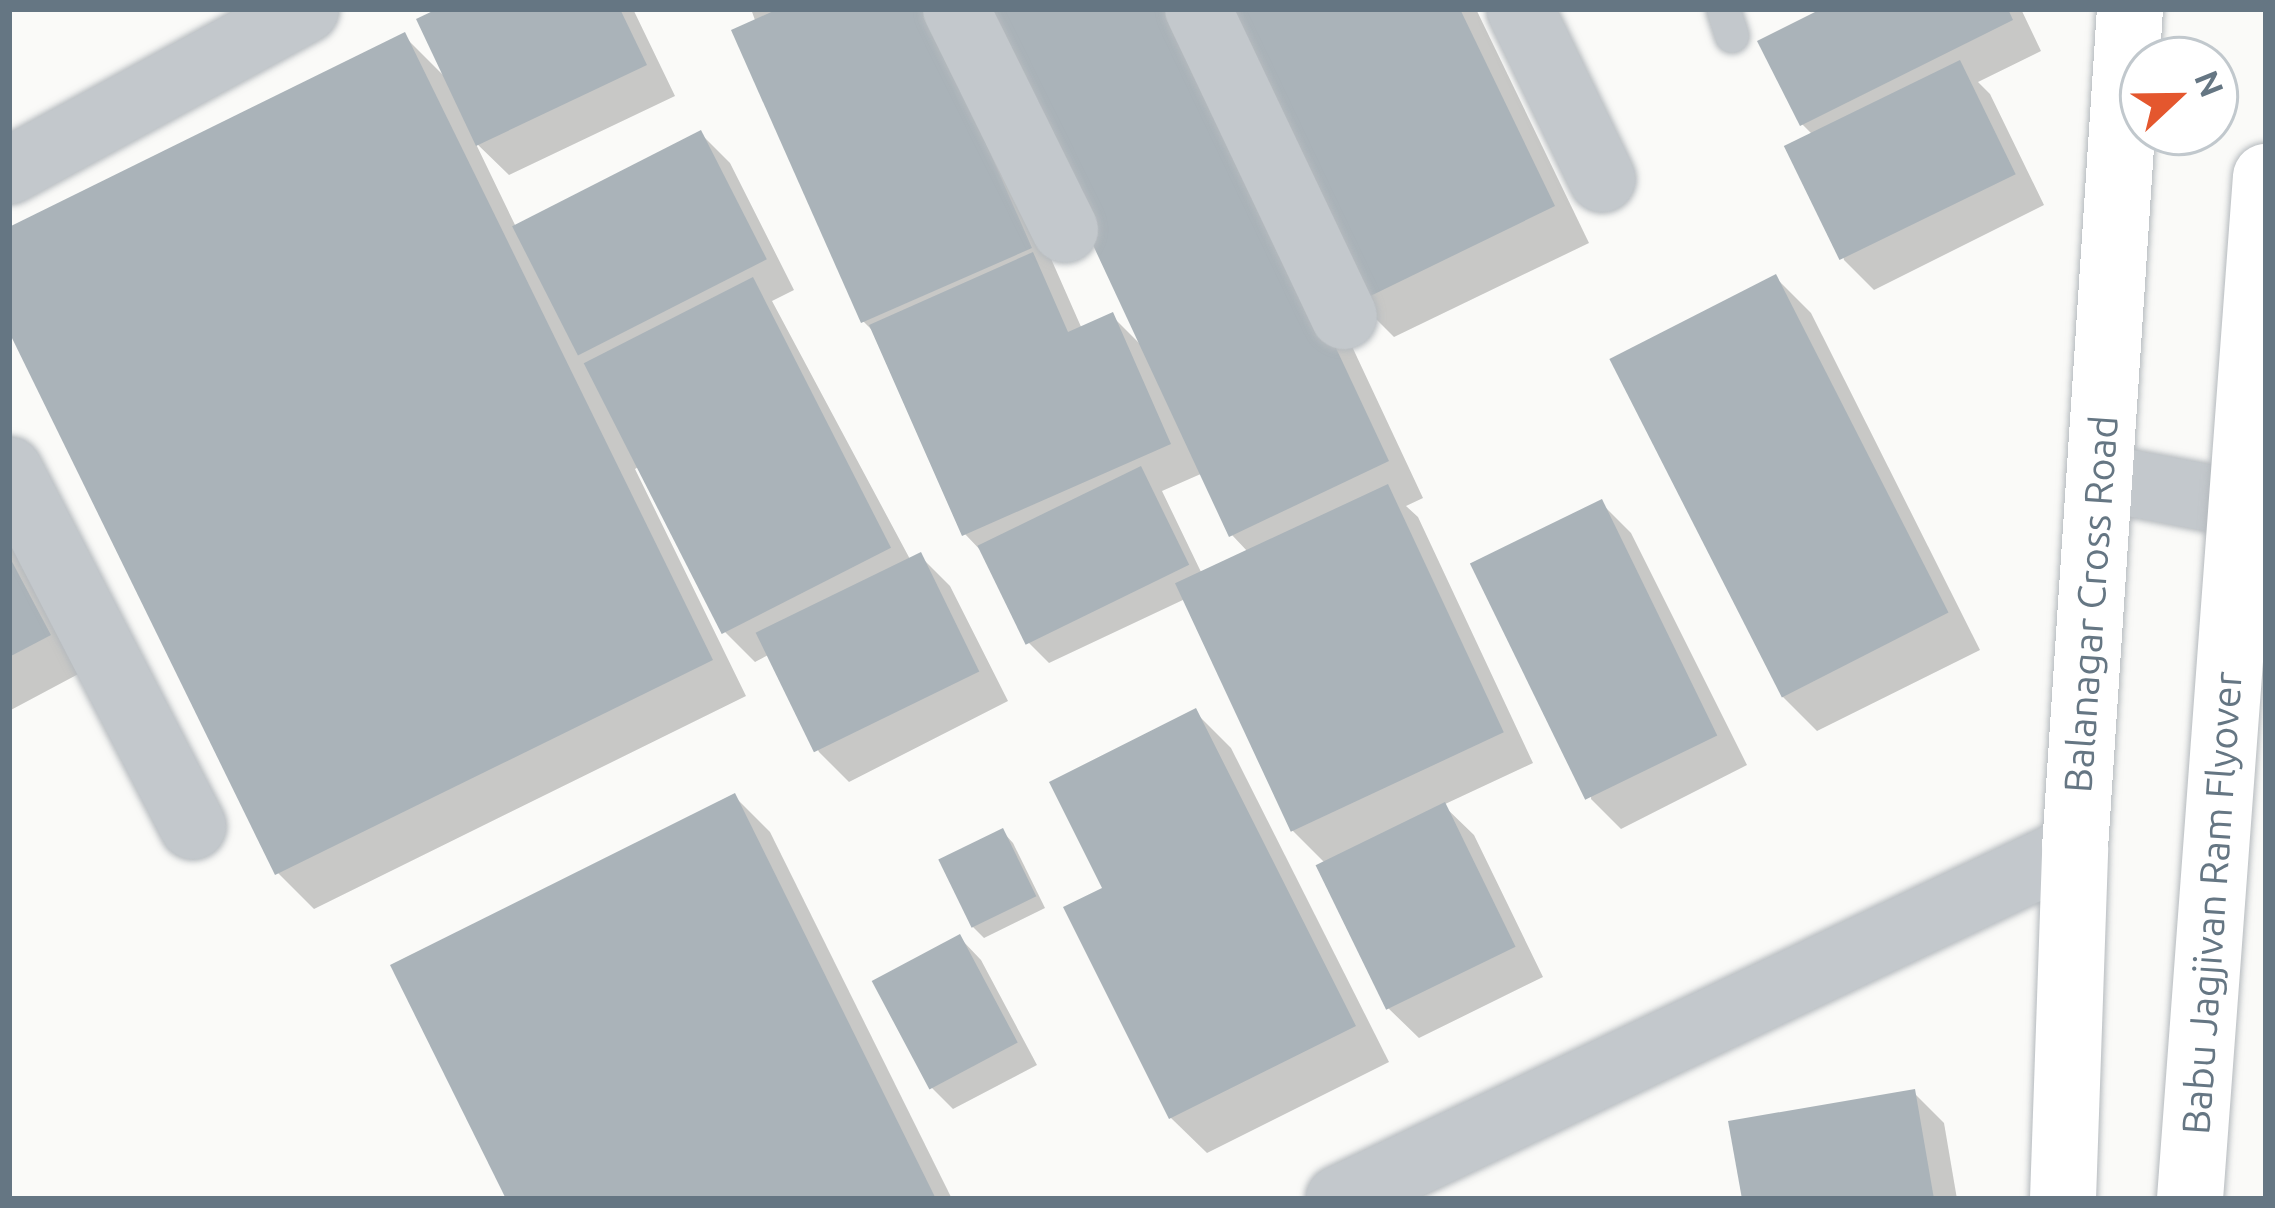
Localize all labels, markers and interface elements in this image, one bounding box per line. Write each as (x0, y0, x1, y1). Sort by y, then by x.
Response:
north arrow (2119, 36, 2239, 156)
text: N (2188, 65, 2232, 102)
street label: Balanagar Cross Road (2054, 414, 2128, 794)
street label: Babu Jagjivan Ram Flyover (2172, 670, 2252, 1136)

